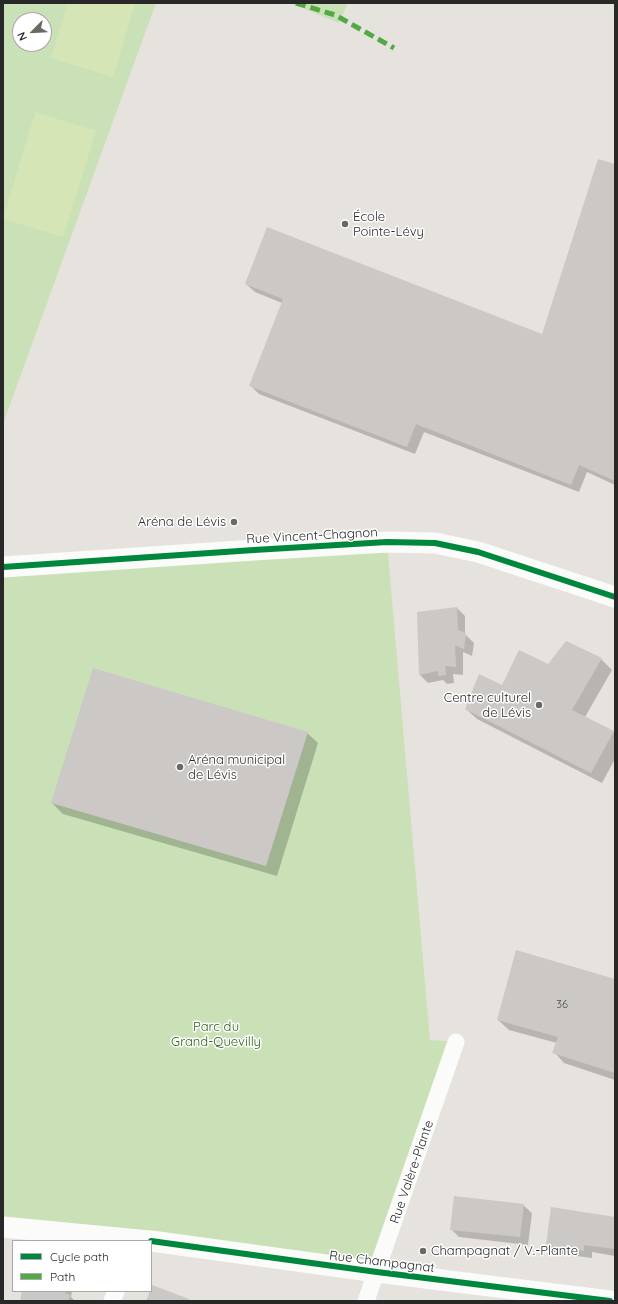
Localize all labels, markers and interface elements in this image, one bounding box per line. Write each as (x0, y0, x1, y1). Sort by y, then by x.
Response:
north arrow (12, 12, 52, 52)
text: N (14, 30, 30, 43)
place label: École Pointe-Lévy (353, 209, 424, 240)
marker: École Pointe-Lévy (340, 219, 350, 229)
place label: Aréna de Lévis (138, 514, 226, 530)
marker: Aréna de Lévis (229, 517, 239, 527)
street label: Rue Vincent-Chagnon (246, 525, 378, 547)
place label: Centre culturel de Lévis (444, 690, 531, 721)
marker: Centre culturel de Lévis (534, 700, 544, 710)
place label: Aréna municipal de Lévis (188, 752, 285, 783)
marker: Aréna municipal de Lévis (175, 762, 185, 772)
house number: 36 (556, 998, 568, 1012)
park label: Parc du Grand-Quevilly (171, 1019, 261, 1050)
street label: Rue Valère-Plante (387, 1118, 437, 1226)
legend (12, 1240, 152, 1292)
place label: Champagnat / V.-Plante (431, 1243, 578, 1259)
marker: Champagnat / V.-Plante (418, 1246, 428, 1256)
street label: Rue Champagnat (328, 1248, 436, 1276)
text: Cycle path (50, 1249, 109, 1264)
text: Path (50, 1269, 75, 1284)

